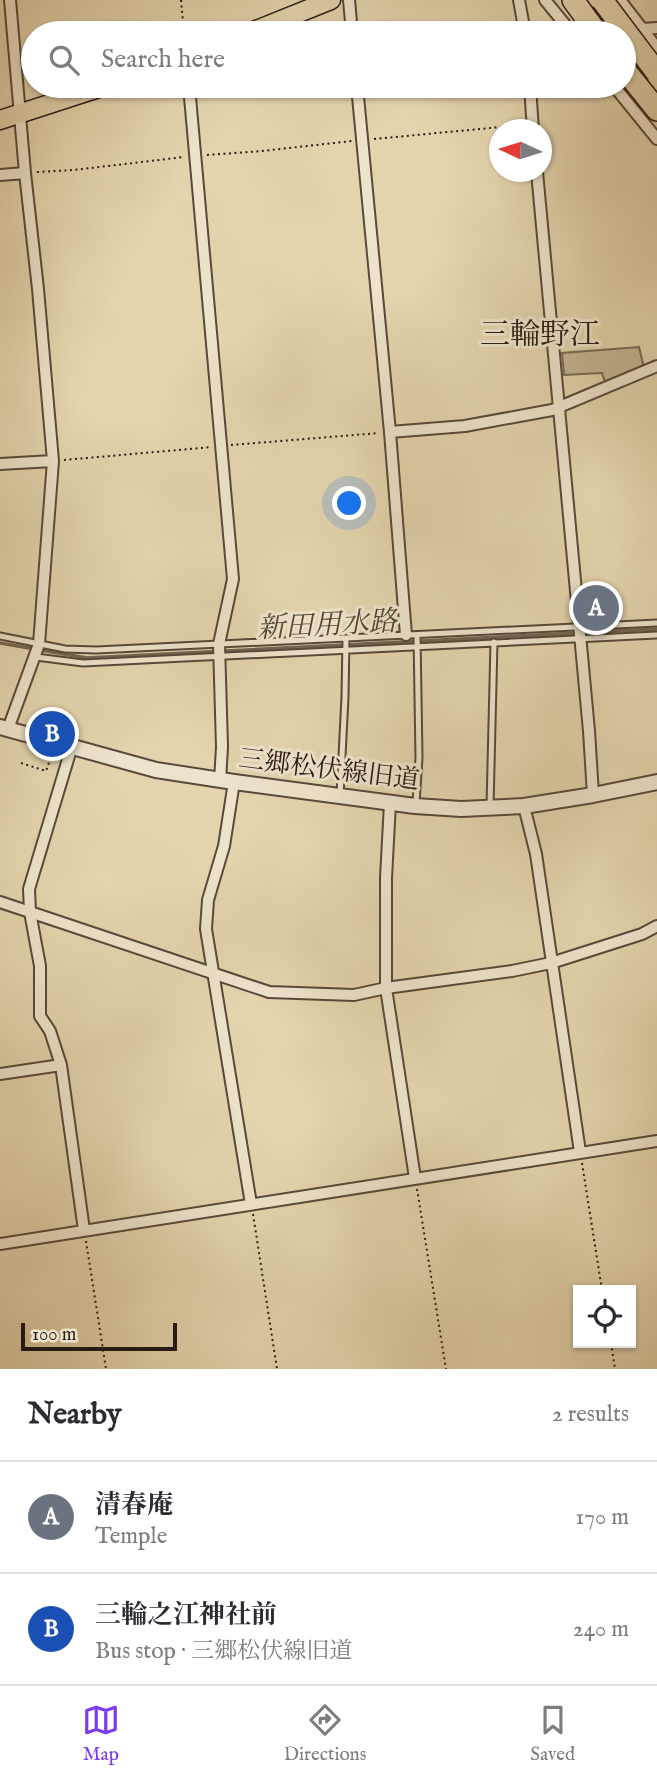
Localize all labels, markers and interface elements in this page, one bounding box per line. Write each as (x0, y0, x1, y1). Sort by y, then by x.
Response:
search box (21, 21, 636, 98)
icon: search (45, 41, 83, 79)
text: Search here (101, 43, 225, 76)
north arrow (489, 119, 552, 182)
district label: 三輪野江 (480, 317, 600, 355)
your location (332, 486, 366, 520)
pin: A (573, 582, 619, 634)
water label: 新田用水路 (256, 605, 400, 647)
pin: B (29, 708, 75, 760)
street label: 三郷松伏線旧道 (237, 743, 421, 797)
map controls (573, 1285, 636, 1348)
button: locate (573, 1285, 636, 1348)
scale bar (21, 1320, 177, 1352)
text: 100 m (32, 1323, 76, 1347)
text: Nearby (28, 1396, 121, 1434)
text: 2 results (552, 1400, 629, 1429)
text: 清春庵 (95, 1489, 173, 1522)
text: A (43, 1503, 59, 1532)
text: 170 m (576, 1503, 629, 1532)
text: Temple (95, 1522, 167, 1551)
text: 三輪之江神社前 (95, 1599, 277, 1632)
text: B (43, 1615, 59, 1644)
text: 240 m (573, 1615, 629, 1644)
text: Bus stop · 三郷松伏線旧道 (95, 1637, 352, 1666)
tab: Map (82, 1701, 120, 1767)
tab: Directions (284, 1701, 366, 1767)
tab: Saved (530, 1701, 575, 1767)

